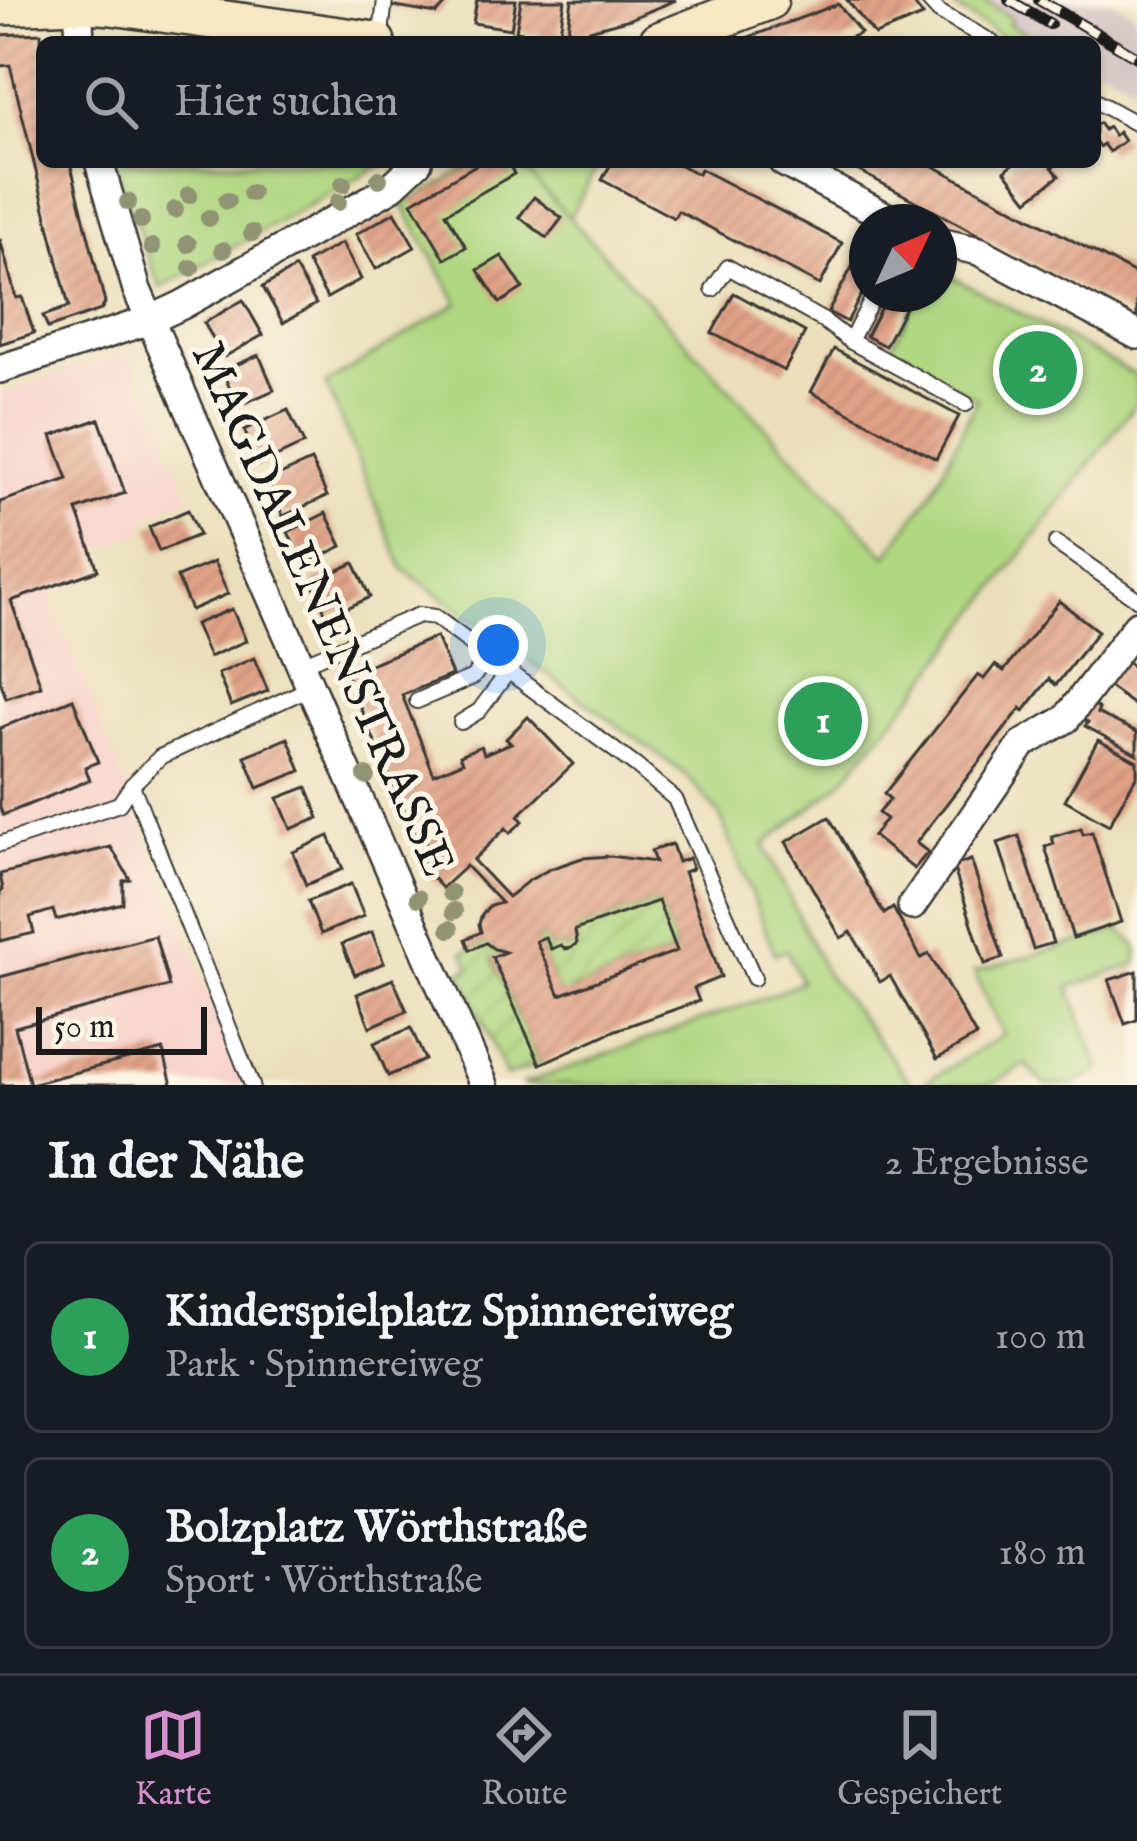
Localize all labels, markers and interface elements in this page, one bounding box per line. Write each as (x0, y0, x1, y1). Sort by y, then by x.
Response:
search box (36, 36, 1101, 168)
icon: search (78, 69, 144, 135)
text: Hier suchen (174, 74, 398, 131)
north arrow (849, 204, 957, 312)
pin: 2 (999, 325, 1077, 415)
street label: MAGDALENENSTRASSE (176, 333, 466, 886)
your location (468, 615, 528, 675)
pin: 1 (784, 676, 862, 766)
scale bar (36, 1001, 207, 1054)
text: 50 m (54, 1007, 115, 1049)
text: In der Nähe (48, 1131, 304, 1196)
text: 2 Ergebnisse (885, 1139, 1089, 1188)
text: Kinderspielplatz Spinnereiweg (165, 1284, 733, 1341)
text: 1 (83, 1313, 97, 1362)
text: 100 m (995, 1313, 1086, 1362)
text: Park · Spinnereiweg (165, 1341, 483, 1390)
text: Bolzplatz Wörthstraße (165, 1500, 587, 1557)
text: 2 (81, 1529, 99, 1578)
text: 180 m (998, 1529, 1086, 1578)
text: Sport · Wörthstraße (165, 1557, 483, 1606)
tab: Karte (135, 1702, 212, 1816)
tab: Route (481, 1702, 567, 1816)
tab: Gespeichert (837, 1702, 1002, 1816)

